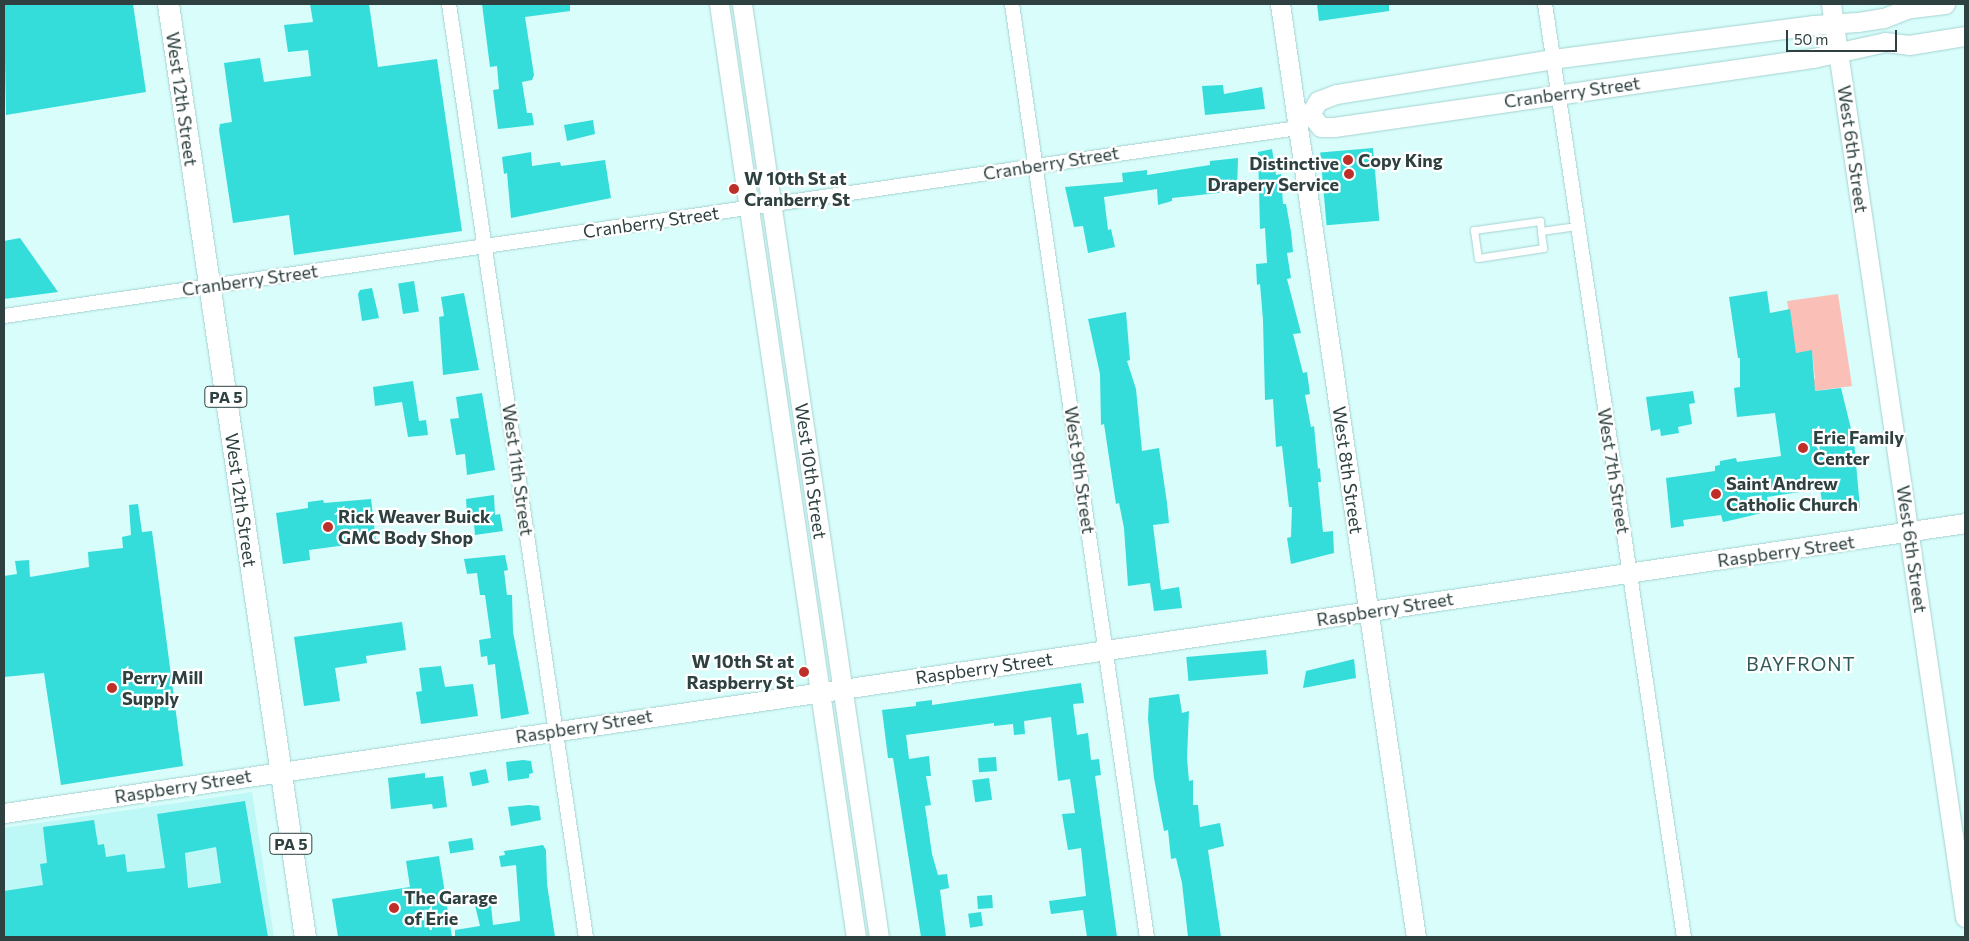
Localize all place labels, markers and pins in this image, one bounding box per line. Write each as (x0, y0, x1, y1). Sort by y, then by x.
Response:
place label: Copy King (1358, 149, 1443, 171)
place label: Distinctive Drapery Service (1207, 153, 1339, 195)
marker: Copy King (1342, 154, 1354, 166)
place label: W 10th St at Cranberry St (744, 168, 850, 210)
marker: Distinctive Drapery Service (1343, 168, 1355, 180)
marker: W 10th St at Cranberry St (728, 183, 740, 195)
place label: Erie Family Center (1813, 427, 1904, 469)
marker: Erie Family Center (1797, 442, 1809, 454)
place label: Saint Andrew Catholic Church (1726, 473, 1858, 516)
marker: Saint Andrew Catholic Church (1710, 488, 1722, 500)
place label: Rick Weaver Buick GMC Body Shop (338, 506, 490, 548)
marker: Rick Weaver Buick GMC Body Shop (322, 521, 334, 533)
place label: W 10th St at Raspberry St (687, 651, 794, 694)
marker: W 10th St at Raspberry St (798, 666, 810, 678)
place label: Perry Mill Supply (122, 667, 203, 710)
marker: Perry Mill Supply (106, 682, 118, 694)
place label: The Garage of Erie (404, 887, 497, 930)
marker: The Garage of Erie (388, 902, 400, 914)

